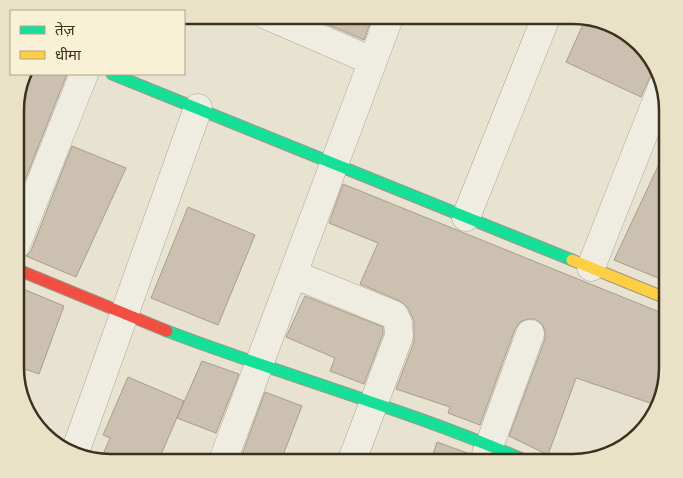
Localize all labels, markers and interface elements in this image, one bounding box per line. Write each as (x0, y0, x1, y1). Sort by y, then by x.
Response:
legend (10, 10, 185, 75)
text: तेज़ (55, 19, 76, 42)
text: धीमा (55, 44, 82, 67)

